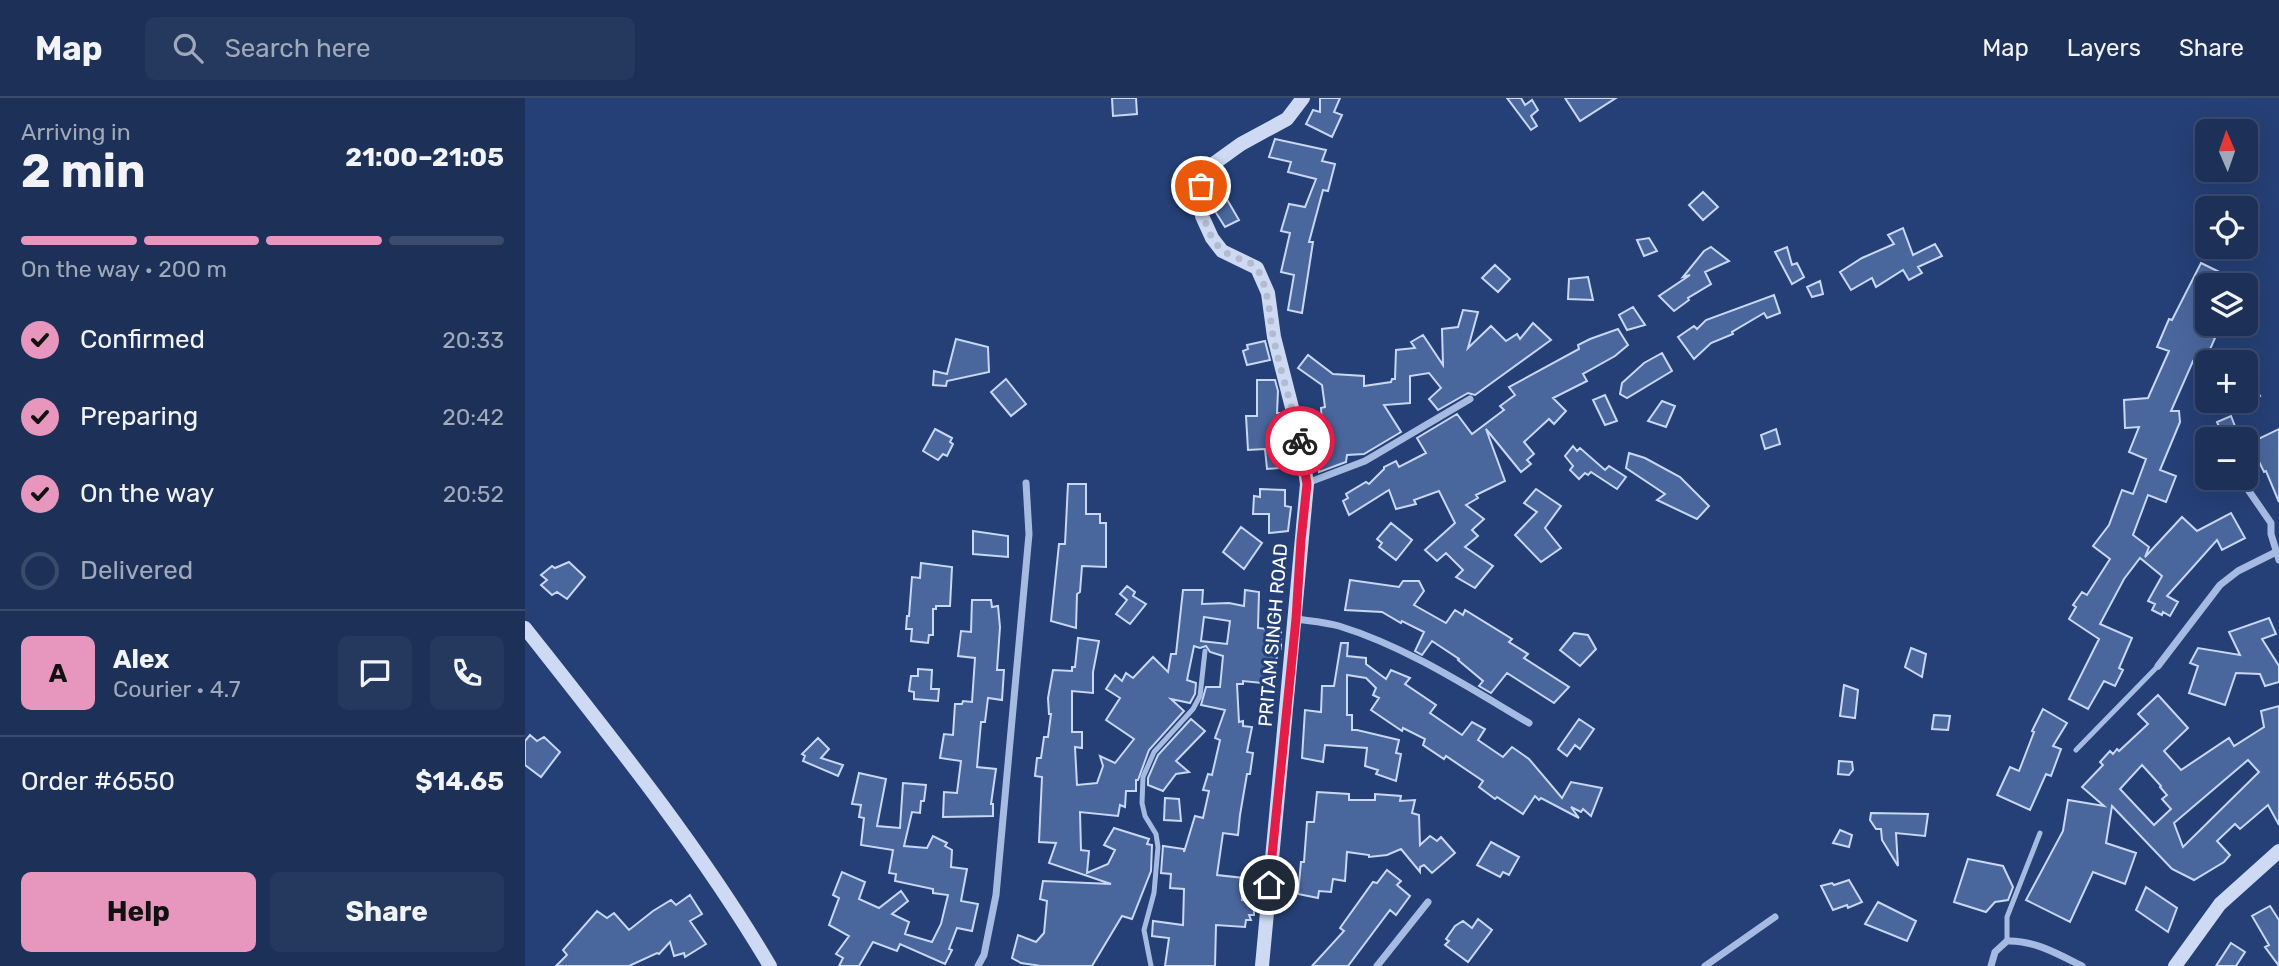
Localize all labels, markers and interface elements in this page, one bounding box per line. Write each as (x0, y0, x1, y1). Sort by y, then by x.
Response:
search box (145, 17, 635, 80)
text: Map (35, 29, 103, 68)
icon: search (169, 29, 207, 67)
text: Search here (225, 33, 370, 64)
text: Map (1982, 34, 2029, 62)
text: Layers (2067, 34, 2141, 62)
text: Share (2179, 34, 2244, 62)
text: Arriving in (21, 118, 131, 146)
north arrow (2195, 119, 2257, 182)
map controls (2195, 119, 2258, 490)
text: 21:00–21:05 (345, 142, 504, 173)
text: 2 min (21, 144, 146, 199)
pin (1171, 156, 1231, 216)
icon: bag (1182, 167, 1220, 205)
button: locate (2195, 196, 2258, 259)
text: On the way · 200 m (21, 255, 227, 283)
button: layers (2195, 273, 2258, 336)
icon: check (21, 321, 59, 359)
text: Confirmed (80, 324, 205, 355)
text: 20:33 (442, 326, 504, 354)
button: + (2195, 350, 2258, 413)
icon: check (21, 398, 59, 436)
text: Preparing (80, 401, 198, 432)
text: 20:42 (442, 403, 504, 431)
courier (1265, 406, 1335, 476)
icon: bike (1281, 422, 1319, 460)
button: − (2195, 427, 2258, 490)
icon: check (21, 475, 59, 513)
text: On the way (80, 478, 214, 509)
text: 20:52 (443, 480, 504, 508)
street label: PRITAM SINGH ROAD (1254, 542, 1292, 728)
text: Delivered (80, 555, 193, 586)
button: chat (338, 636, 412, 710)
button: phone (430, 636, 504, 710)
text: Alex (113, 644, 169, 675)
text: A (49, 658, 67, 689)
text: Courier · 4.7 (113, 675, 240, 703)
text: Order #6550 (21, 766, 175, 797)
text: $14.65 (415, 766, 504, 797)
pin (1239, 855, 1299, 915)
icon: home (1250, 866, 1288, 904)
button: Help (21, 872, 256, 952)
button: Share (270, 872, 504, 952)

